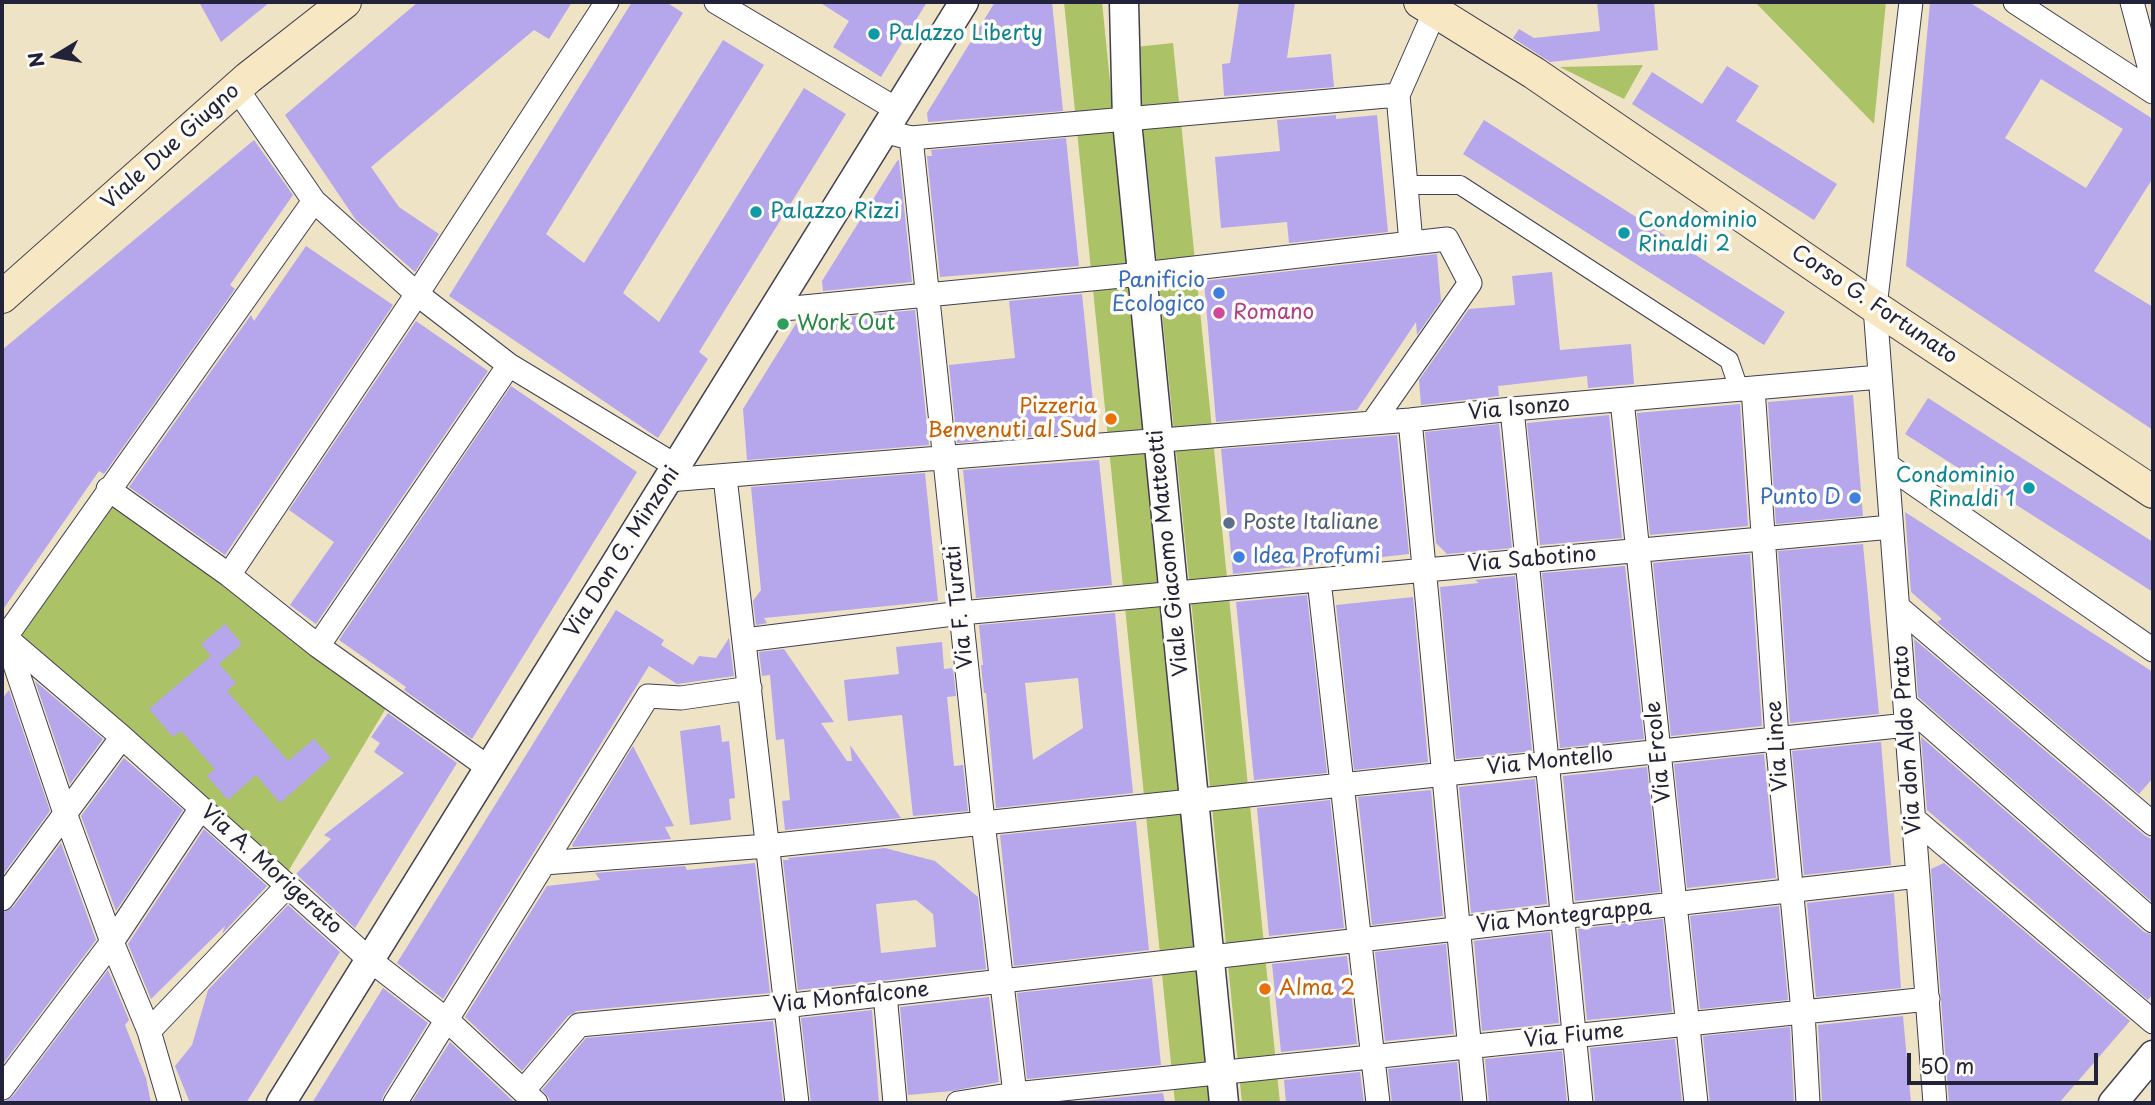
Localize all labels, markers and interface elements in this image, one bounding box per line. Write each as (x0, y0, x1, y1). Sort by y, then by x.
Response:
north arrow (21, 21, 91, 91)
place label: Palazzo Liberty (888, 21, 1043, 47)
marker: Palazzo Liberty (866, 26, 882, 42)
text: N (20, 50, 51, 70)
street label: Viale Due Giugno (97, 79, 245, 215)
place label: Palazzo Rizzi (770, 199, 900, 225)
marker: Palazzo Rizzi (748, 204, 764, 220)
place label: Condominio Rinaldi 2 (1638, 208, 1757, 258)
marker: Condominio Rinaldi 2 (1616, 225, 1632, 241)
street label: Corso G. Fortunato (1786, 240, 1962, 370)
place label: Panificio Ecologico (1112, 268, 1205, 318)
marker: Panificio Ecologico (1211, 285, 1227, 301)
place label: Romano (1233, 300, 1314, 326)
marker: Romano (1211, 305, 1227, 321)
place label: Work Out (797, 311, 895, 337)
marker: Work Out (775, 316, 791, 332)
street label: Via Isonzo (1467, 392, 1571, 426)
place label: Pizzeria Benvenuti al Sud (927, 394, 1097, 444)
marker: Pizzeria Benvenuti al Sud (1103, 411, 1119, 427)
street label: Viale Giacomo Matteotti (1144, 428, 1194, 678)
street label: Via Don G. Minzoni (560, 462, 686, 642)
place label: Condominio Rinaldi 1 (1896, 463, 2015, 513)
marker: Condominio Rinaldi 1 (2021, 480, 2037, 496)
place label: Punto D (1759, 485, 1841, 511)
marker: Punto D (1847, 490, 1863, 506)
place label: Poste Italiane (1243, 510, 1379, 536)
marker: Poste Italiane (1221, 515, 1237, 531)
street label: Via Sabotino (1467, 542, 1597, 578)
street label: Via F. Turati (941, 544, 979, 670)
place label: Idea Profumi (1253, 544, 1380, 570)
marker: Idea Profumi (1231, 549, 1247, 565)
street label: Via don Aldo Prato (1889, 644, 1927, 836)
street label: Via Ercole (1641, 700, 1677, 804)
street label: Via Lince (1762, 700, 1794, 792)
street label: Via Montello (1486, 743, 1614, 781)
street label: Via A. Morigerato (195, 800, 347, 940)
street label: Via Montegrappa (1475, 895, 1653, 939)
place label: Alma 2 (1279, 976, 1355, 1002)
street label: Via Monfalcone (772, 977, 930, 1019)
marker: Alma 2 (1257, 981, 1273, 997)
street label: Via Fiume (1523, 1018, 1625, 1054)
scale bar (1910, 1038, 2101, 1082)
text: 50 m (1920, 1049, 1974, 1081)

